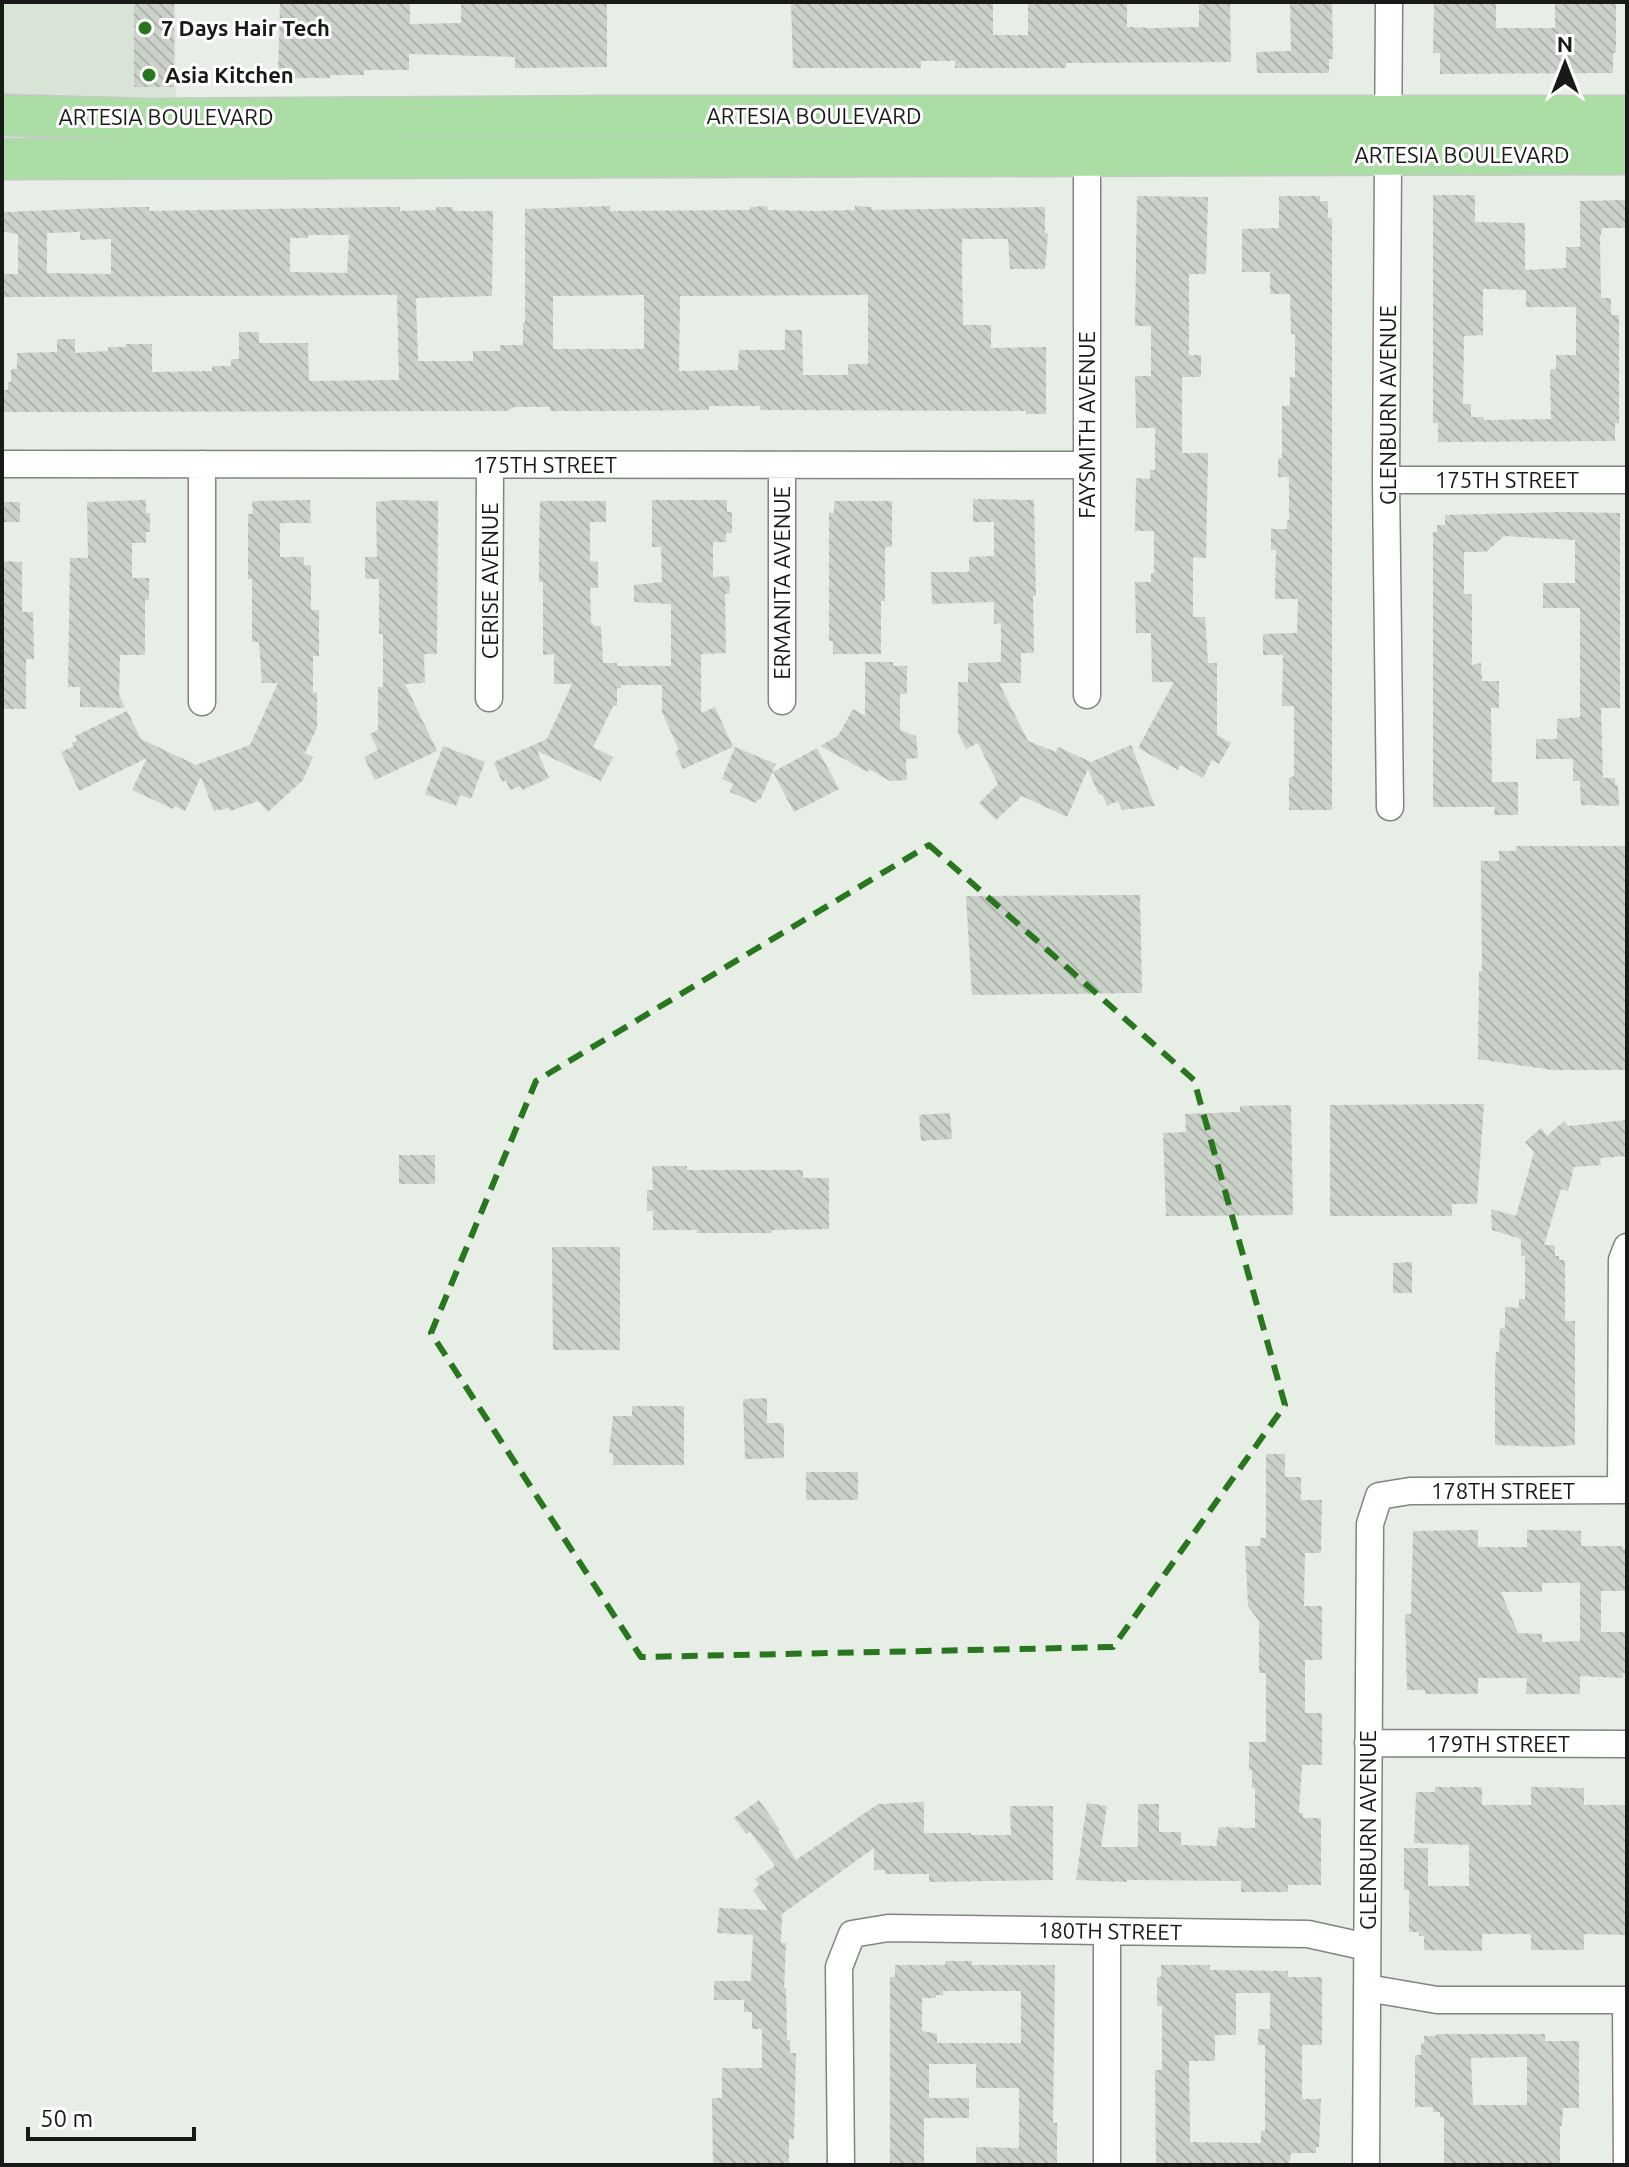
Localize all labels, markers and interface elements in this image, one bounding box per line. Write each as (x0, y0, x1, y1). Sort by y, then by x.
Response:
place label: 7 Days Hair Tech (161, 15, 330, 40)
marker: 7 Days Hair Tech (136, 19, 154, 37)
north arrow (1525, 24, 1605, 104)
text: N (1557, 31, 1573, 56)
place label: Asia Kitchen (165, 62, 294, 87)
marker: Asia Kitchen (140, 66, 158, 84)
street label: ARTESIA BOULEVARD (706, 103, 922, 128)
street label: ARTESIA BOULEVARD (58, 104, 274, 129)
street label: ARTESIA BOULEVARD (1354, 142, 1570, 167)
street label: GLENBURN AVENUE (1375, 305, 1400, 505)
street label: FAYSMITH AVENUE (1074, 331, 1099, 519)
street label: 175TH STREET (473, 452, 617, 477)
street label: 175TH STREET (1435, 467, 1579, 492)
street label: ERMANITA AVENUE (769, 486, 794, 680)
street label: CERISE AVENUE (477, 503, 502, 659)
street label: 178TH STREET (1431, 1478, 1575, 1503)
street label: GLENBURN AVENUE (1355, 1730, 1380, 1930)
street label: 179TH STREET (1426, 1731, 1570, 1756)
street label: 180TH STREET (1038, 1917, 1182, 1944)
scale bar (28, 2091, 194, 2141)
text: 50 m (40, 2105, 93, 2132)

